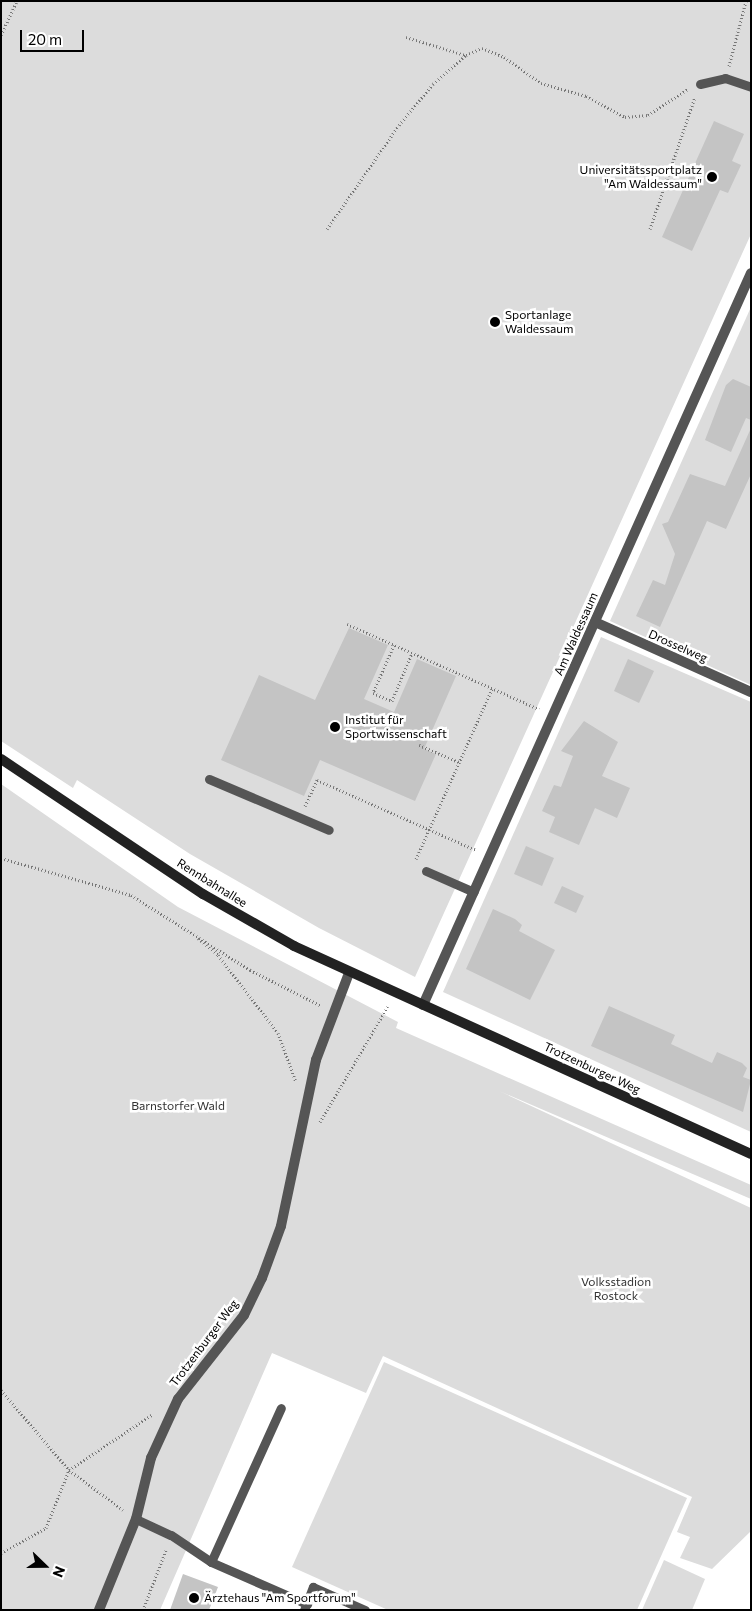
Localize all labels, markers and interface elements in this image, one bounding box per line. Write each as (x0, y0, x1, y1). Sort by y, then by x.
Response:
scale bar (22, 20, 86, 52)
text: 20 m (28, 30, 62, 48)
place label: Universitätssportplatz "Am Waldessaum" (580, 163, 702, 191)
marker: Universitätssportplatz "Am Waldessaum" (706, 171, 718, 183)
place label: Sportanlage Waldessaum (505, 308, 574, 336)
marker: Sportanlage Waldessaum (489, 316, 501, 328)
street label: Am Waldessaum (551, 590, 601, 678)
street label: Drosselweg (646, 627, 710, 665)
place label: Institut für Sportwissenschaft (345, 713, 447, 741)
marker: Institut für Sportwissenschaft (329, 721, 341, 733)
street label: Rennbahnallee (174, 856, 250, 910)
street label: Trotzenburger Weg (541, 1039, 643, 1097)
park label: Barnstorfer Wald (131, 1099, 225, 1113)
park label: Volksstadion Rostock (581, 1275, 651, 1303)
street label: Trotzenburger Weg (167, 1297, 241, 1389)
north arrow (20, 1541, 70, 1591)
text: N (50, 1564, 69, 1580)
place label: Ärztehaus "Am Sportforum" (204, 1591, 356, 1605)
marker: Ärztehaus "Am Sportforum" (188, 1592, 200, 1604)

